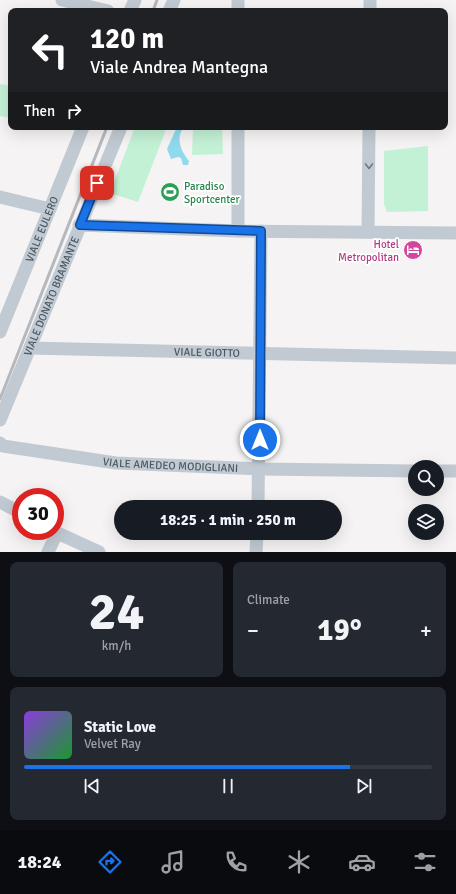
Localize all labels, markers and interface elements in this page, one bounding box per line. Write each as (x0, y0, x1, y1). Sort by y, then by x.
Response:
text: 120 m (90, 22, 164, 56)
icon: left (24, 24, 76, 76)
text: Viale Andrea Mantegna (90, 56, 268, 78)
icon: right (63, 100, 85, 122)
text: Then (24, 102, 55, 120)
one-way arrow (365, 163, 373, 169)
pin (80, 166, 114, 200)
icon: arrive (86, 172, 108, 194)
place label: Paradiso Sportcenter (184, 180, 240, 206)
sports icon: Paradiso Sportcenter (159, 181, 181, 203)
street label: VIALE EULERO (23, 195, 61, 264)
street label: VIALE DONATO BRAMANTE (21, 235, 82, 358)
place label: Hotel Metropolitan (338, 238, 399, 264)
hotel icon: Hotel Metropolitan (402, 239, 424, 261)
street label: VIALE GIOTTO (174, 345, 240, 360)
position arrow (239, 419, 281, 461)
street label: VIALE AMEDEO MODIGLIANI (102, 455, 238, 475)
map controls (408, 460, 444, 540)
button: search (408, 460, 444, 496)
speed limit sign: 30 (12, 488, 64, 540)
button: layers (408, 504, 444, 540)
text: 18:25 · 1 min · 250 m (160, 511, 296, 529)
text: 24 (88, 580, 145, 644)
text: Climate (247, 592, 290, 608)
text: 19° (317, 612, 362, 649)
text: − (247, 617, 259, 644)
text: + (420, 617, 432, 644)
text: km/h (102, 638, 131, 654)
text: Static Love (84, 718, 156, 736)
text: Velvet Ray (84, 736, 141, 752)
icon: previous (81, 775, 103, 797)
icon: pause (217, 775, 239, 797)
icon: next (353, 775, 375, 797)
icon: directions (96, 848, 124, 876)
icon: music (159, 848, 187, 876)
icon: phone (222, 848, 250, 876)
icon: climate (285, 848, 313, 876)
icon: car (348, 848, 376, 876)
icon: filters (411, 848, 439, 876)
text: 18:24 (17, 851, 62, 873)

